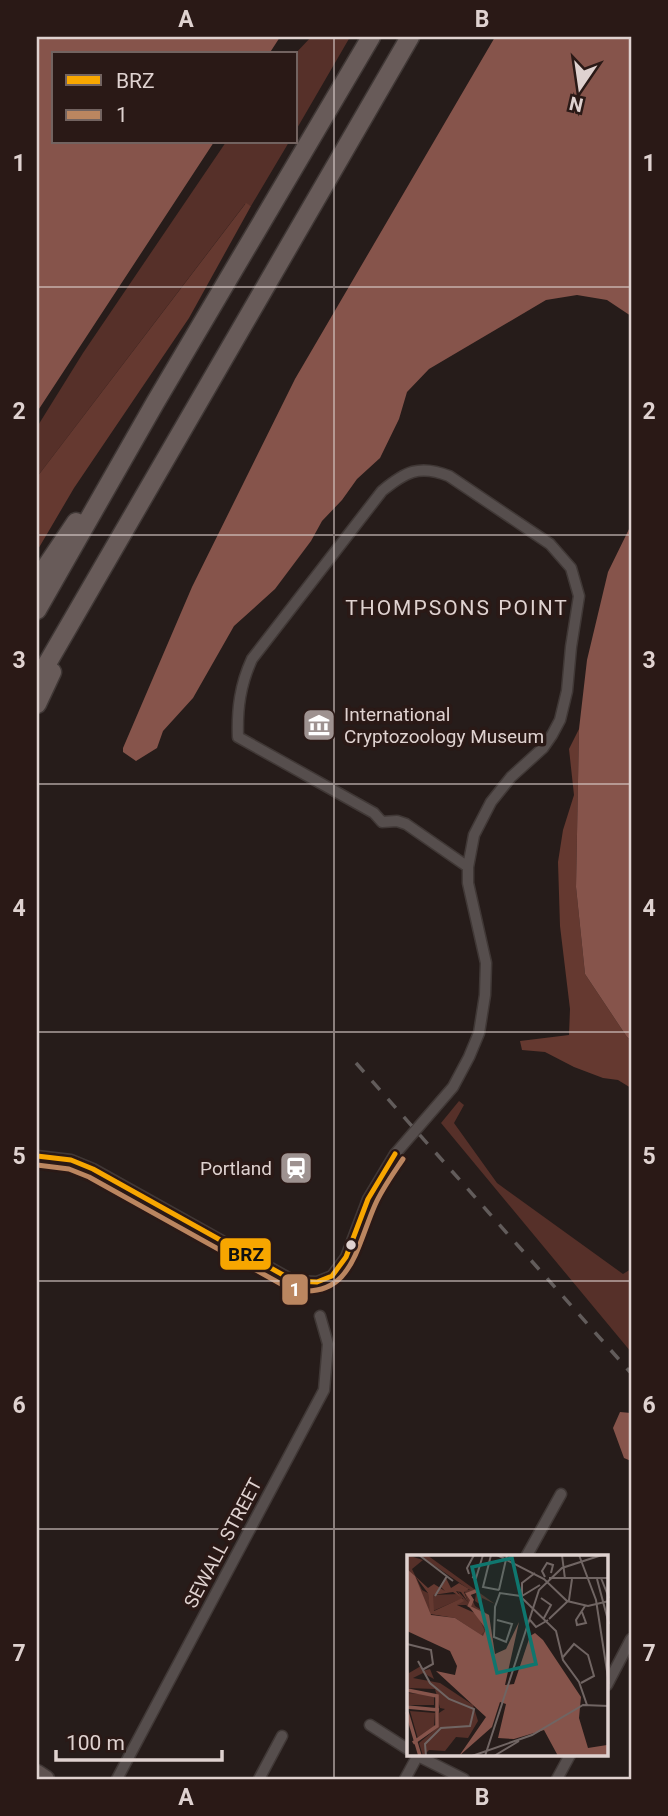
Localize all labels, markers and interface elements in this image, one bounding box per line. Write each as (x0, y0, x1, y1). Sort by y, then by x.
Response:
text: A (178, 6, 194, 33)
text: B (475, 6, 489, 33)
legend (52, 52, 298, 144)
north arrow (546, 52, 616, 122)
text: BRZ (116, 69, 155, 93)
text: N (567, 91, 585, 117)
text: 1 (116, 103, 128, 127)
text: 1 (12, 150, 26, 177)
text: 1 (642, 150, 656, 177)
text: 2 (12, 398, 26, 425)
text: 2 (642, 398, 656, 425)
district label: THOMPSONS POINT (345, 596, 569, 620)
text: 3 (12, 647, 26, 674)
text: 3 (642, 647, 656, 674)
place label: International Cryptozoology Museum (344, 703, 544, 748)
museum icon: International Cryptozoology Museum (300, 706, 338, 744)
text: 4 (12, 895, 26, 922)
text: 4 (642, 895, 656, 922)
text: 5 (12, 1143, 26, 1170)
text: 5 (642, 1143, 656, 1170)
station icon: Portland (277, 1149, 315, 1187)
place label: Portland (200, 1157, 272, 1180)
line badge: BRZ (219, 1237, 272, 1271)
unlabelled marker (344, 1238, 358, 1252)
text: BRZ (228, 1243, 264, 1266)
line badge: 1 (281, 1273, 309, 1306)
text: 1 (290, 1278, 300, 1301)
text: 6 (12, 1392, 26, 1419)
text: 6 (642, 1392, 656, 1419)
street label: SEWALL STREET (179, 1474, 267, 1612)
inset map (407, 1555, 608, 1756)
text: 7 (12, 1640, 26, 1667)
text: 7 (642, 1640, 656, 1667)
scale bar (56, 1718, 222, 1762)
text: 100 m (66, 1731, 125, 1755)
text: A (178, 1784, 194, 1811)
text: B (475, 1784, 489, 1811)

